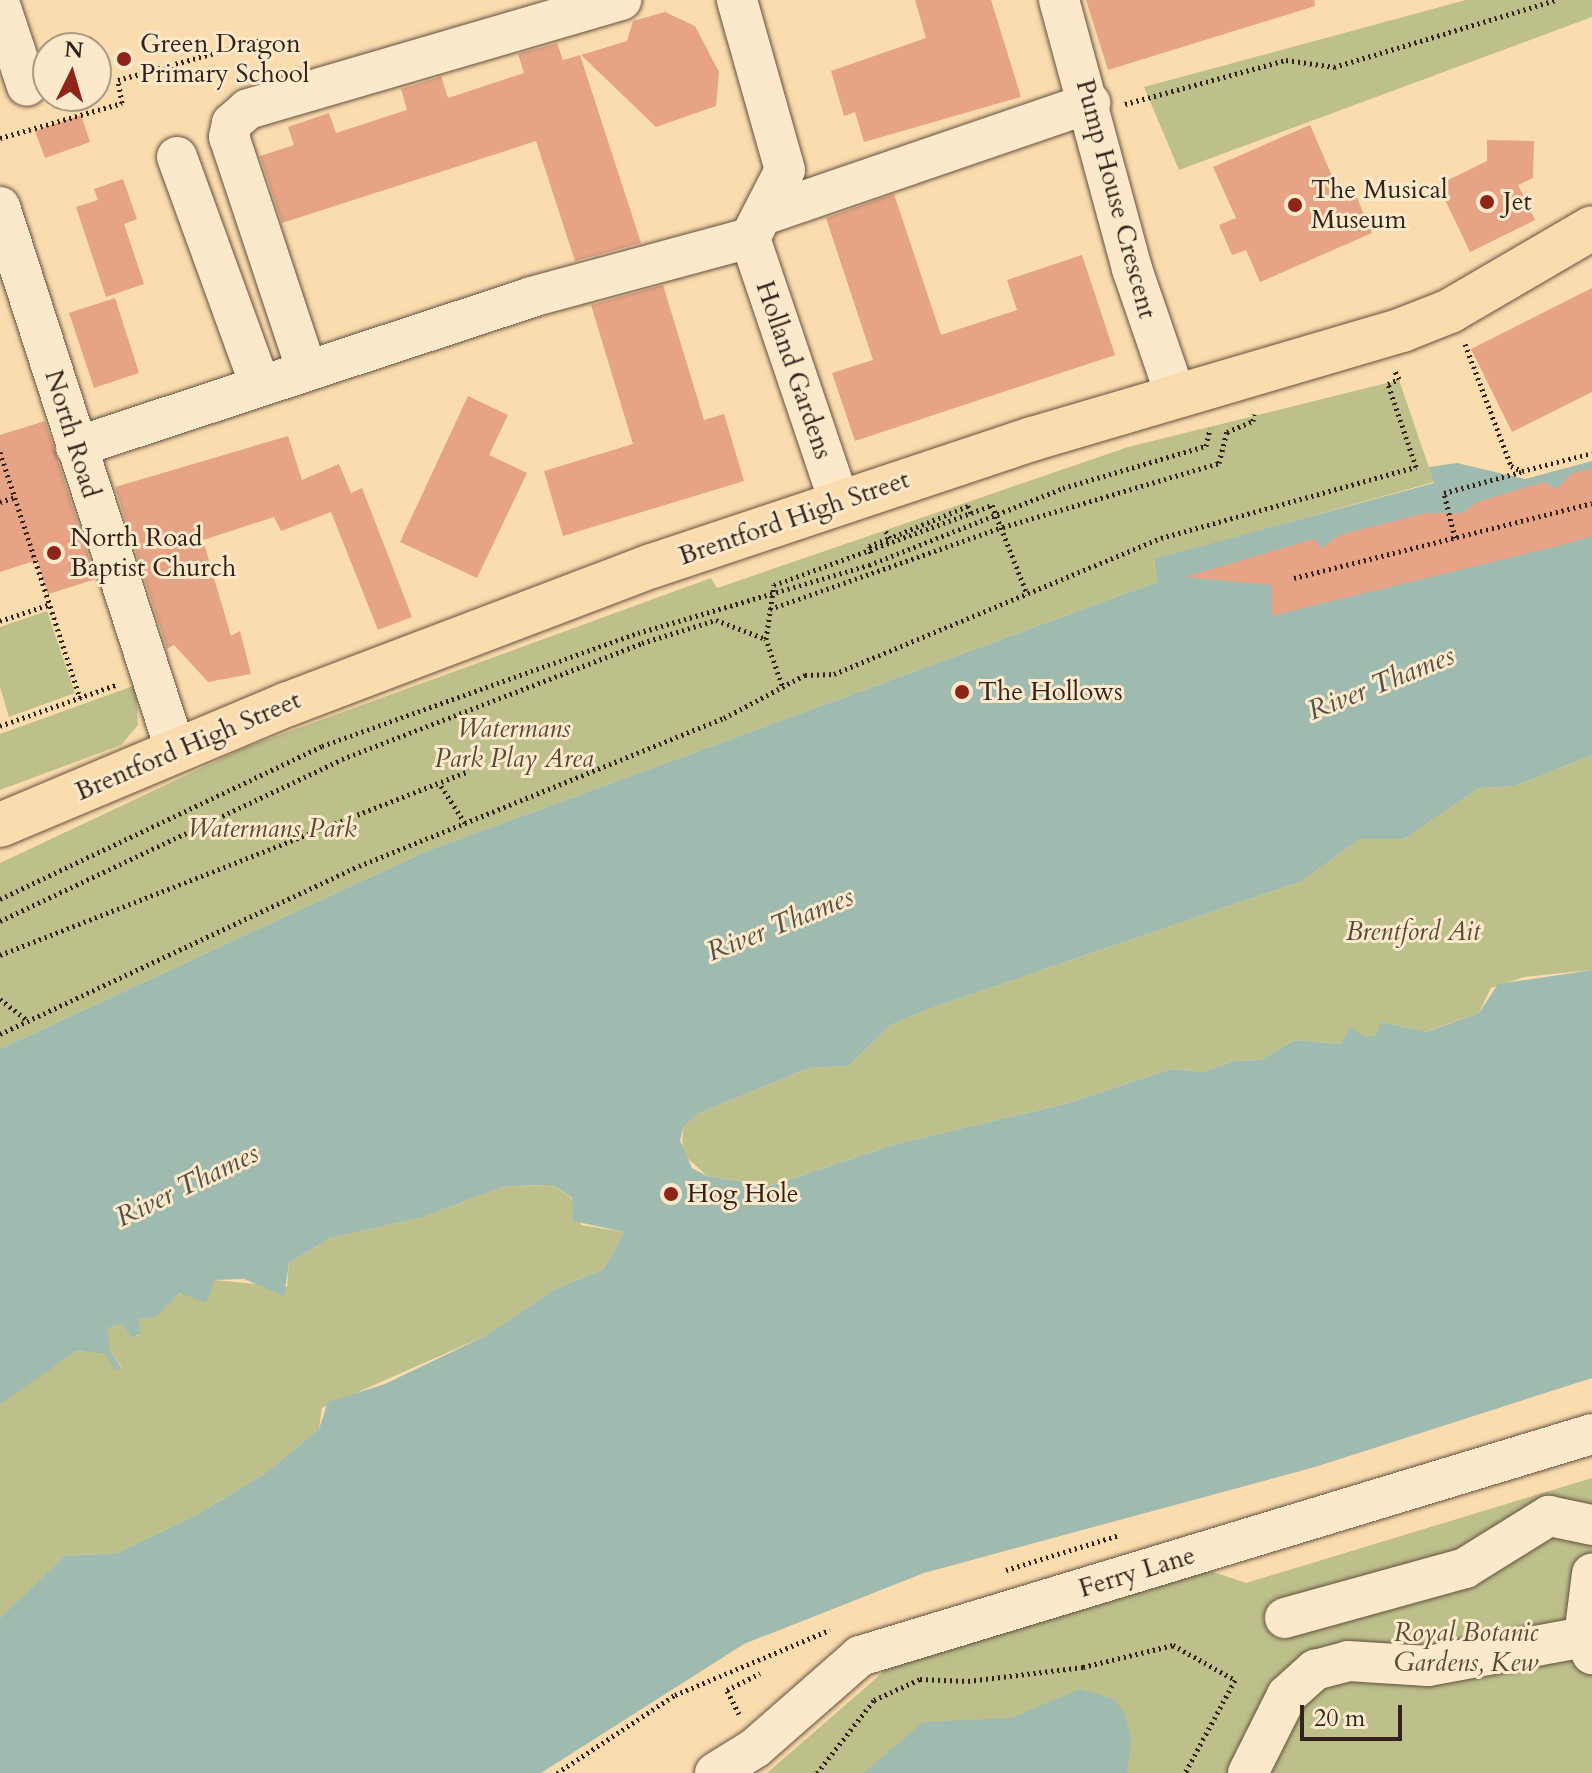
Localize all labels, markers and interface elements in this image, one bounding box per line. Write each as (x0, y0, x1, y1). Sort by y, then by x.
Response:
place label: Green Dragon Primary School (140, 28, 309, 90)
north arrow (32, 32, 112, 112)
text: N (63, 34, 85, 66)
marker: Green Dragon Primary School (115, 50, 133, 68)
street label: Pump House Crescent (1069, 76, 1163, 322)
place label: The Musical Museum (1311, 174, 1448, 236)
place label: Jet (1503, 186, 1532, 218)
marker: Jet (1478, 193, 1496, 211)
marker: The Musical Museum (1286, 196, 1304, 214)
street label: Holland Gardens (749, 277, 839, 463)
street label: North Road (38, 366, 106, 502)
street label: Brentford High Street (675, 464, 913, 572)
place label: North Road Baptist Church (70, 522, 236, 584)
marker: North Road Baptist Church (45, 544, 63, 562)
water label: River Thames (1303, 638, 1459, 728)
place label: The Hollows (978, 676, 1123, 708)
marker: The Hollows (953, 683, 971, 701)
street label: Brentford High Street (71, 684, 305, 808)
park label: Watermans Park Play Area (434, 713, 594, 774)
park label: Watermans Park (187, 813, 357, 845)
water label: River Thames (702, 879, 858, 969)
park label: Brentford Ait (1346, 916, 1480, 948)
water label: River Thames (110, 1136, 264, 1234)
place label: Hog Hole (687, 1178, 799, 1210)
marker: Hog Hole (662, 1185, 680, 1203)
street label: Ferry Lane (1075, 1540, 1199, 1604)
park label: Royal Botanic Gardens, Kew (1394, 1617, 1538, 1678)
scale bar (1304, 1689, 1406, 1739)
text: 20 m (1314, 1702, 1365, 1735)

